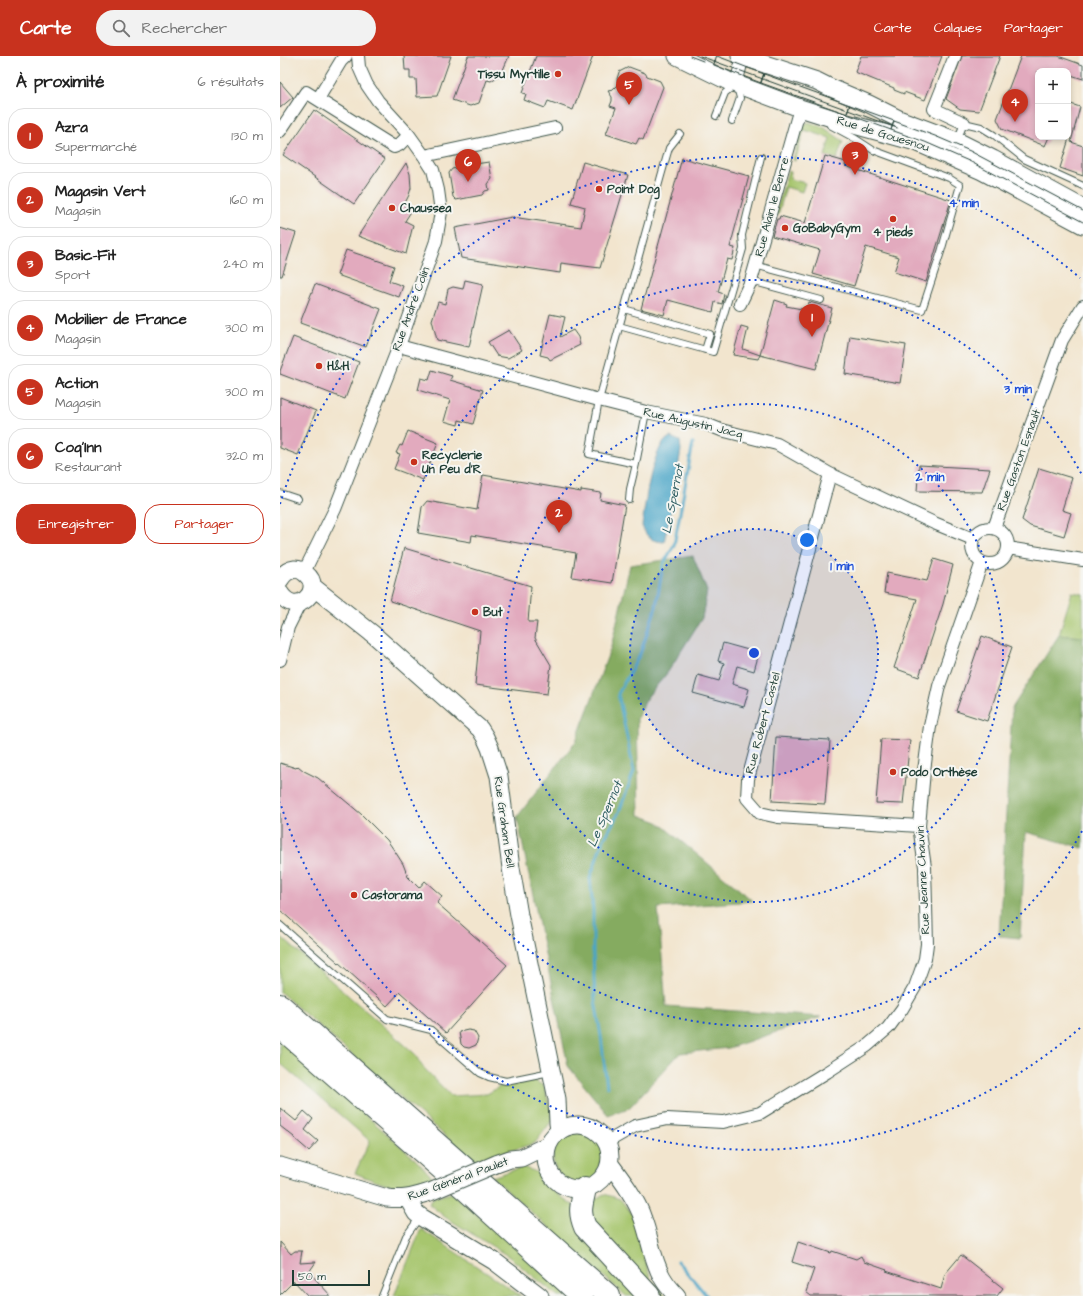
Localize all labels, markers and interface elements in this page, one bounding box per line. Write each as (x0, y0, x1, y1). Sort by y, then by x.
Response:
search box (96, 10, 376, 46)
text: Carte (20, 15, 72, 42)
icon: search (110, 17, 132, 39)
text: Rechercher (142, 18, 227, 39)
text: Carte (874, 18, 912, 38)
text: Calques (934, 18, 982, 38)
text: Partager (1004, 18, 1063, 38)
place label: Tissu Myrtille (477, 66, 551, 84)
map controls (1035, 68, 1071, 140)
button: + (1035, 68, 1071, 104)
marker: Tissu Myrtille (553, 69, 563, 79)
text: À proximité (16, 70, 105, 94)
pin: 5 (616, 72, 642, 105)
text: 6 résultats (198, 73, 264, 91)
pin: 4 (1002, 89, 1028, 122)
button: − (1035, 104, 1071, 140)
street label: Rue de Gouesnou (835, 112, 931, 156)
text: Azra (55, 117, 88, 138)
text: 1 (29, 127, 31, 145)
text: 130 m (231, 127, 263, 145)
text: Supermarché (55, 138, 137, 156)
pin: 3 (842, 142, 868, 175)
pin: 6 (455, 149, 481, 182)
street label: Rue Alain le Berre (751, 155, 794, 259)
text: Magasin Vert (55, 181, 146, 202)
place label: Point Dog (607, 181, 660, 200)
marker: Point Dog (594, 184, 604, 194)
text: 2 (26, 191, 34, 209)
text: 160 m (230, 191, 263, 209)
text: 4 min (949, 195, 979, 212)
place label: Chaussea (400, 200, 452, 217)
text: Magasin (55, 202, 101, 220)
marker: Chaussea (387, 203, 397, 213)
marker: 4 pieds (888, 214, 898, 224)
place label: GoBabyGym (793, 220, 861, 238)
marker: GoBabyGym (780, 223, 790, 233)
place label: 4 pieds (873, 224, 913, 242)
text: Basic-Fit (55, 245, 116, 266)
text: 3 (27, 255, 33, 273)
text: 240 m (223, 255, 263, 273)
street label: Rue André Colin (388, 264, 434, 354)
text: Sport (55, 266, 90, 284)
pin: 1 (799, 304, 825, 337)
text: Mobilier de France (55, 309, 187, 330)
text: 4 (26, 319, 34, 337)
text: 300 m (225, 319, 263, 337)
text: Magasin (55, 330, 101, 348)
place label: H&H (327, 358, 350, 375)
marker: H&H (314, 361, 324, 371)
text: Action (55, 373, 98, 394)
text: 3 min (1003, 381, 1032, 398)
text: 5 (25, 383, 35, 401)
text: 300 m (225, 383, 263, 401)
text: Magasin (55, 394, 101, 412)
street label: Rue Augustin Jacq (641, 403, 744, 444)
street label: Rue Gaston Esnault (993, 407, 1045, 513)
text: Coq'Inn (55, 437, 101, 458)
text: 6 (26, 447, 34, 465)
text: 320 m (225, 447, 263, 465)
place label: Recyclerie Un Peu d'R (421, 447, 483, 478)
marker: Recyclerie Un Peu d'R (409, 457, 419, 467)
text: Restaurant (55, 458, 122, 476)
water label: Le Spernot (657, 461, 689, 535)
text: 2 min (915, 469, 944, 486)
pin: 2 (546, 500, 572, 533)
button: Enregistrer (16, 504, 136, 544)
button: Partager (144, 504, 264, 544)
your location (797, 530, 817, 550)
text: 1 min (830, 558, 854, 575)
place label: But (483, 604, 503, 621)
marker: But (470, 607, 480, 617)
centre of rings (747, 646, 761, 660)
street label: Rue Robert Castel (741, 670, 785, 776)
place label: Podo Orthèse (901, 764, 978, 781)
marker: Podo Orthèse (888, 767, 898, 777)
street label: Rue Graham Bell (489, 775, 519, 869)
water label: Le Spernot (583, 777, 628, 850)
street label: Rue Jeanne Chauvin (912, 825, 934, 935)
place label: Castorama (362, 887, 423, 904)
marker: Castorama (349, 890, 359, 900)
street label: Rue Général Paulet (405, 1153, 511, 1205)
scale bar (292, 1268, 370, 1287)
text: 50 m (298, 1269, 326, 1284)

